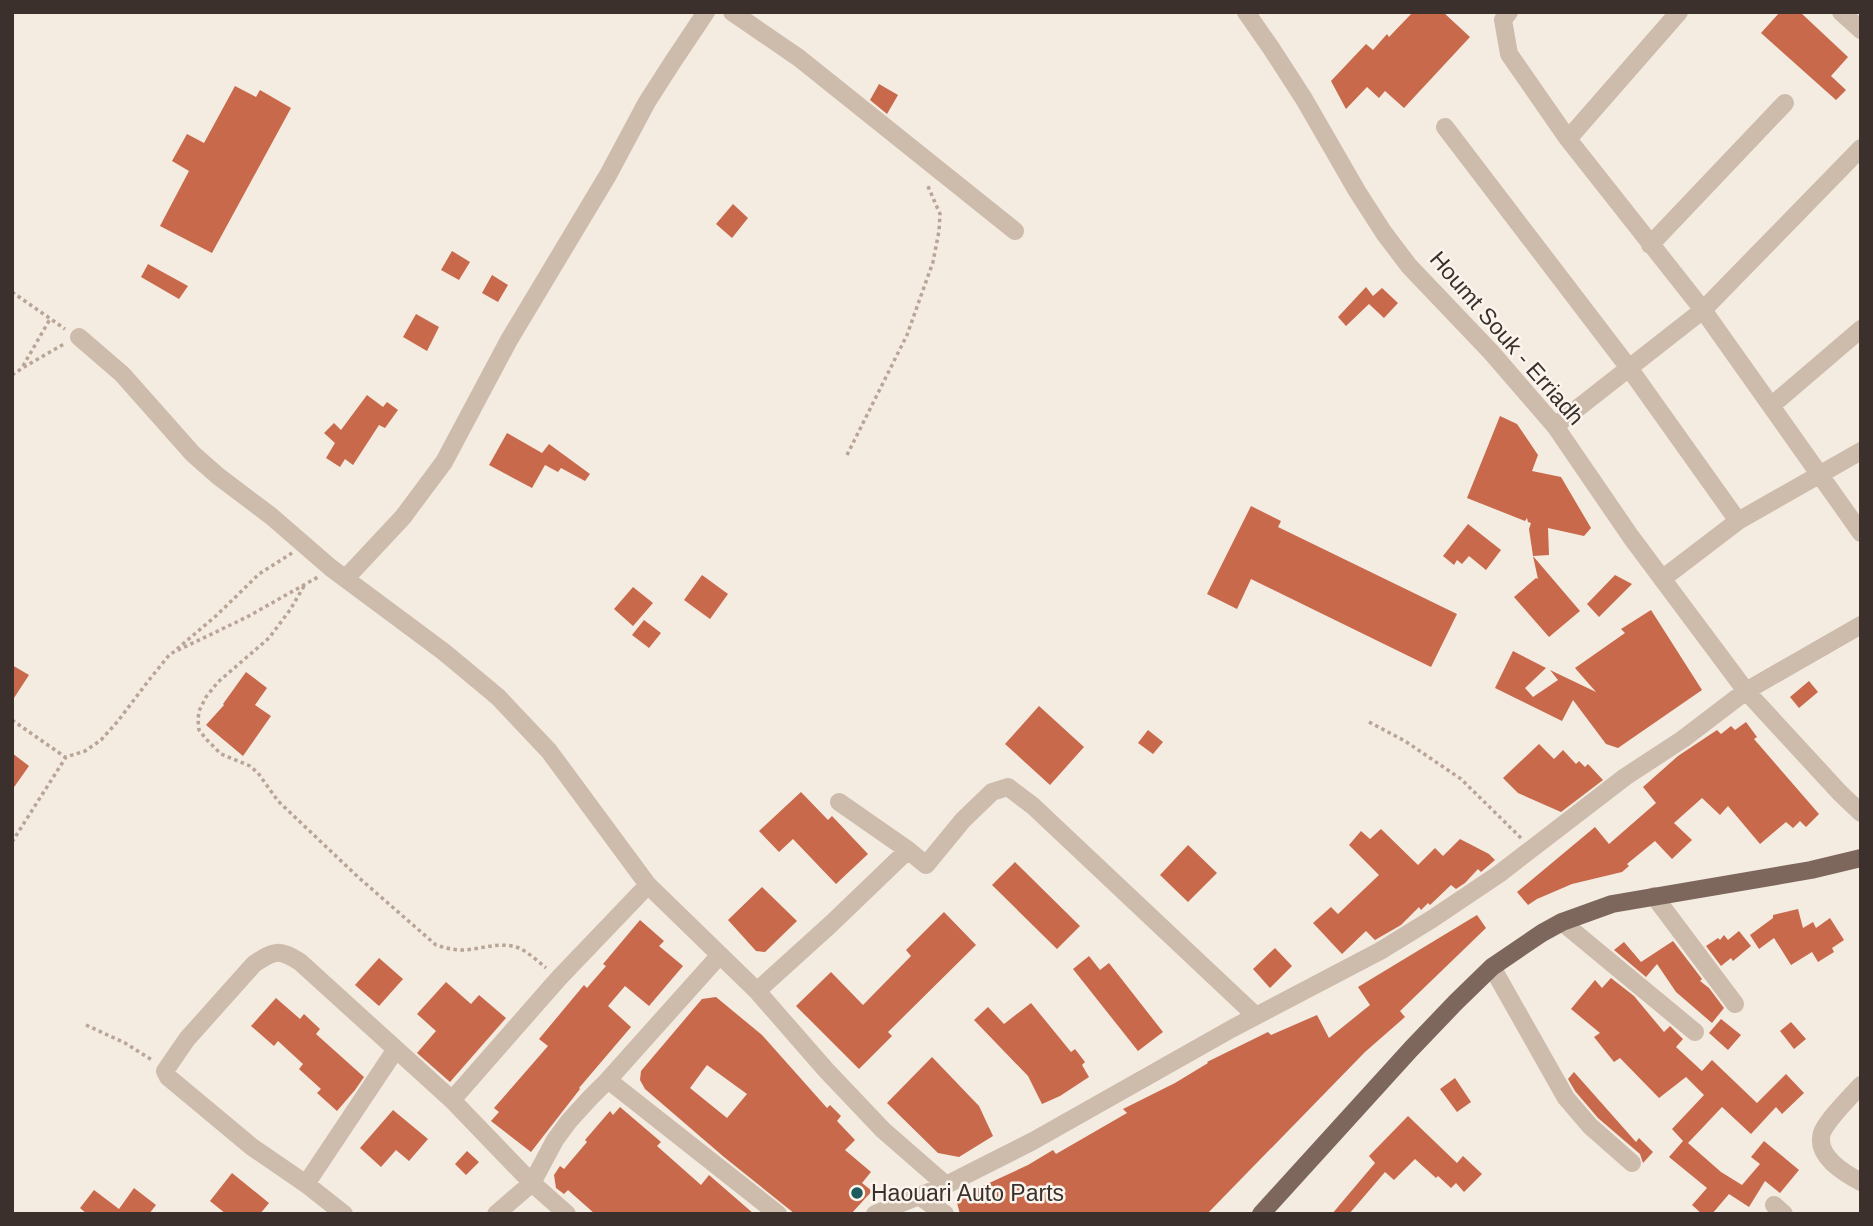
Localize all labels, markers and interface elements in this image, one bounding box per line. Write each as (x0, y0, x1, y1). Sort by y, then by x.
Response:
street label: Houmt Souk - Erriadh (1425, 246, 1589, 430)
place label: Haouari Auto Parts (871, 1180, 1064, 1206)
marker: Haouari Auto Parts (849, 1185, 865, 1201)

